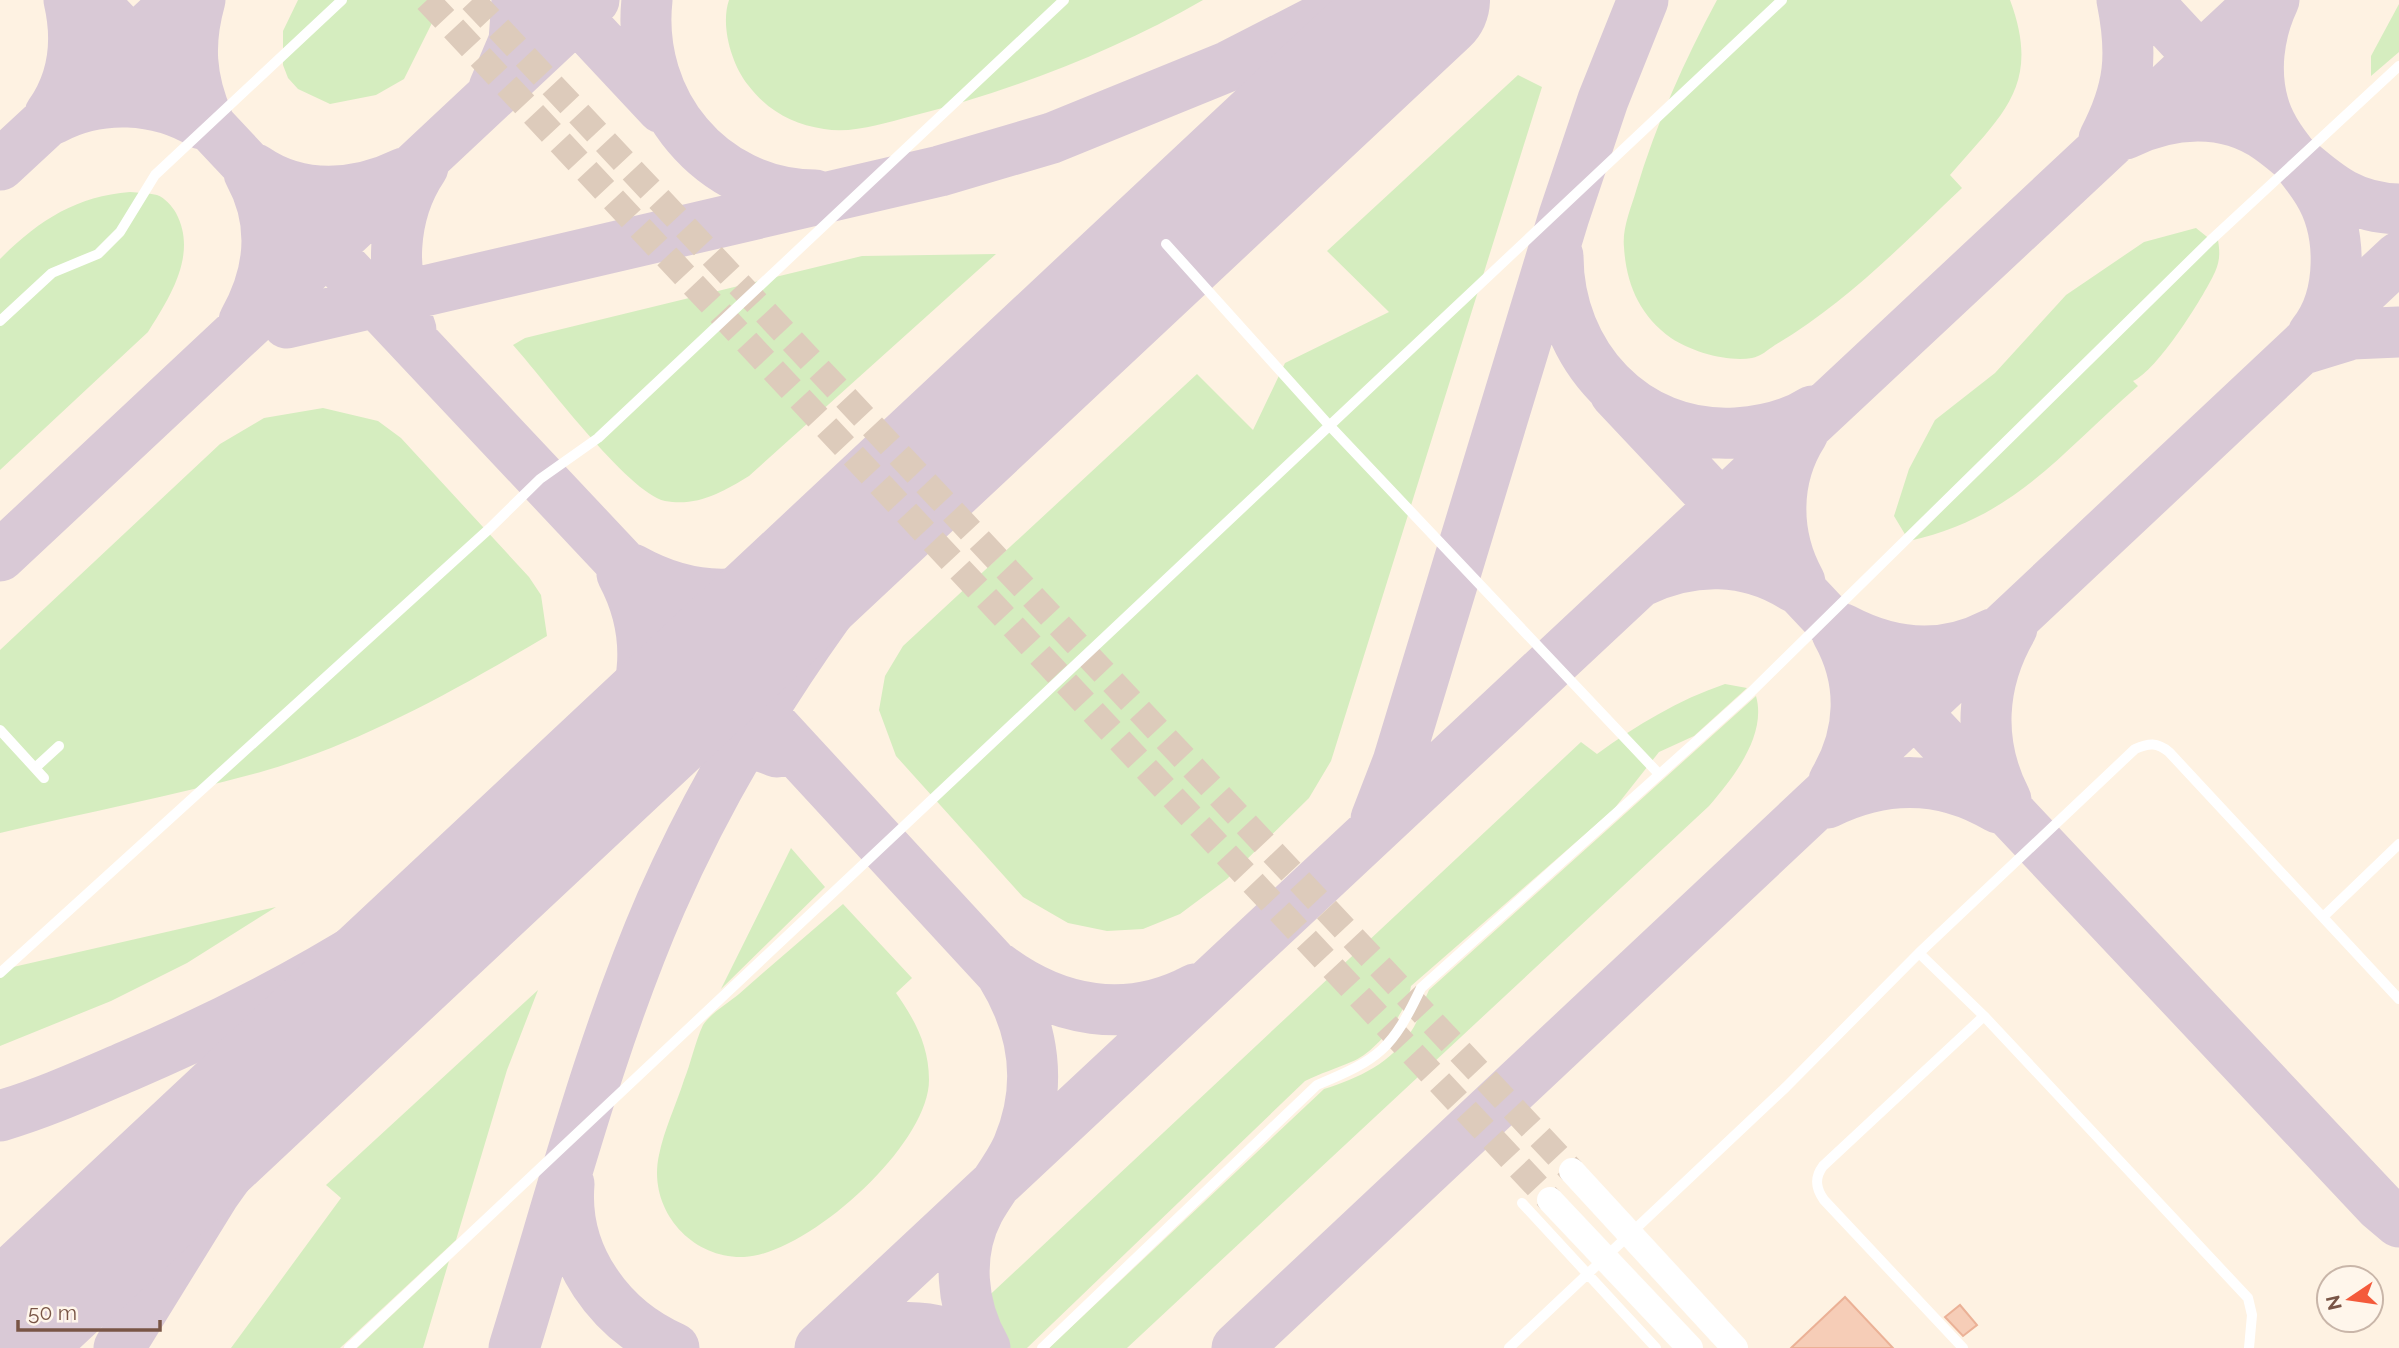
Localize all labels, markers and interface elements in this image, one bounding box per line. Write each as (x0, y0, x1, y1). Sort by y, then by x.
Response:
north arrow (2315, 1264, 2385, 1334)
scale bar (18, 1288, 159, 1332)
text: N (2321, 1293, 2346, 1312)
text: 50 m (28, 1300, 77, 1325)

